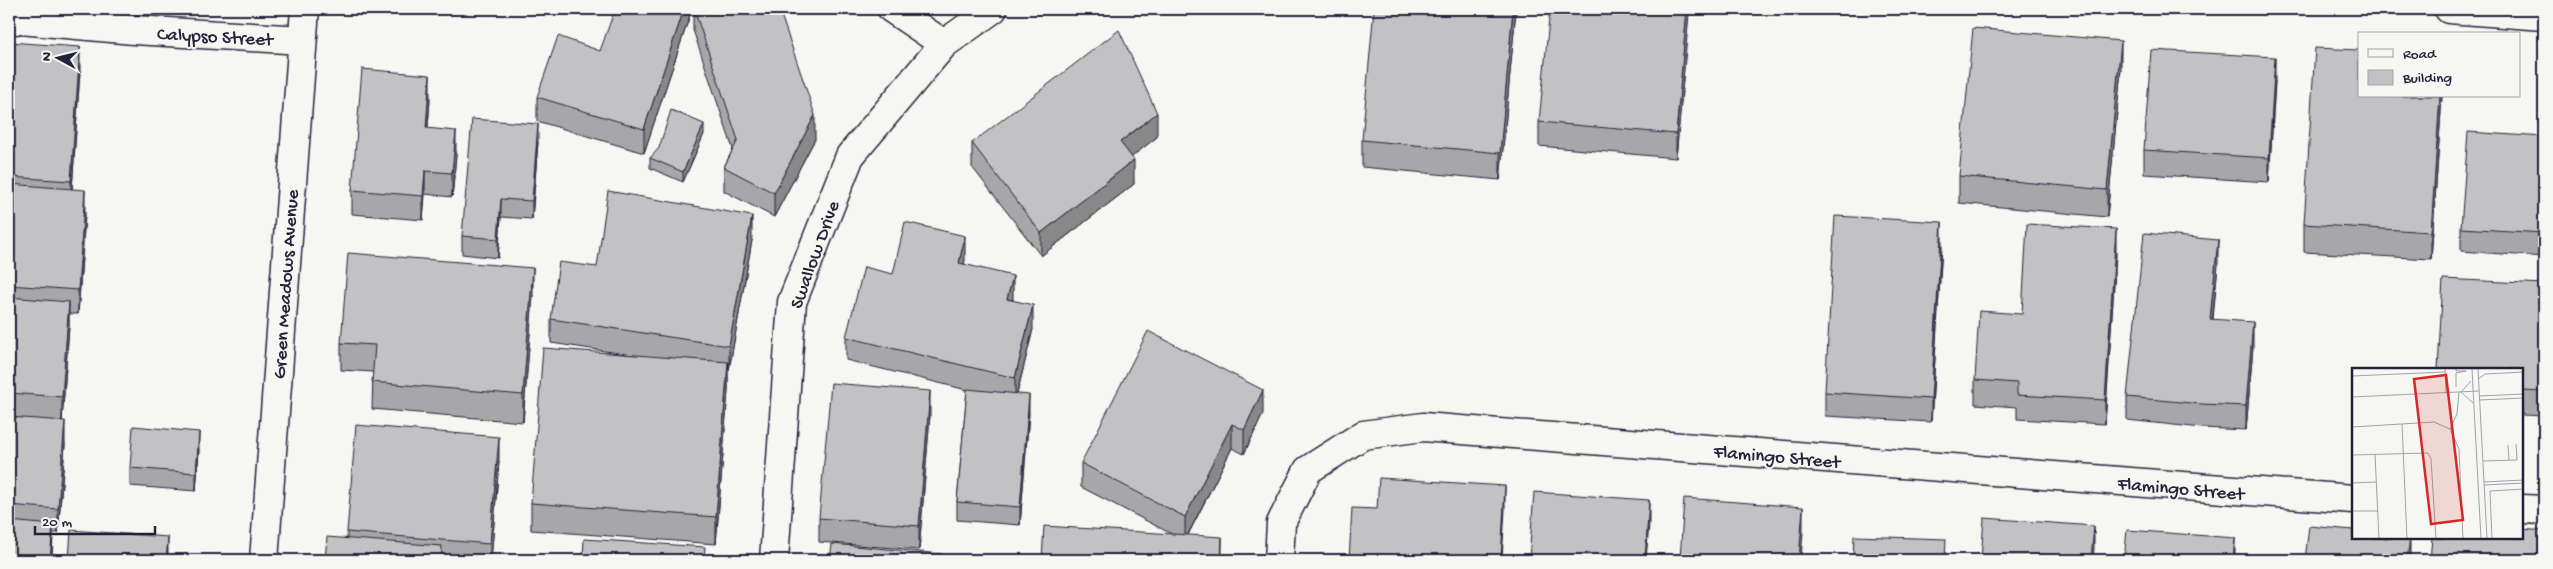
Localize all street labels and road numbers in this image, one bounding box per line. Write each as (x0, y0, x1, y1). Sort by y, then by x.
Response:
street label: Calypso Street (156, 24, 275, 53)
street label: Green Meadows Avenue (269, 189, 306, 380)
street label: Swallow Drive (786, 198, 846, 312)
street label: Flamingo Street (1711, 441, 1843, 476)
street label: Flamingo Street (2115, 473, 2247, 508)

